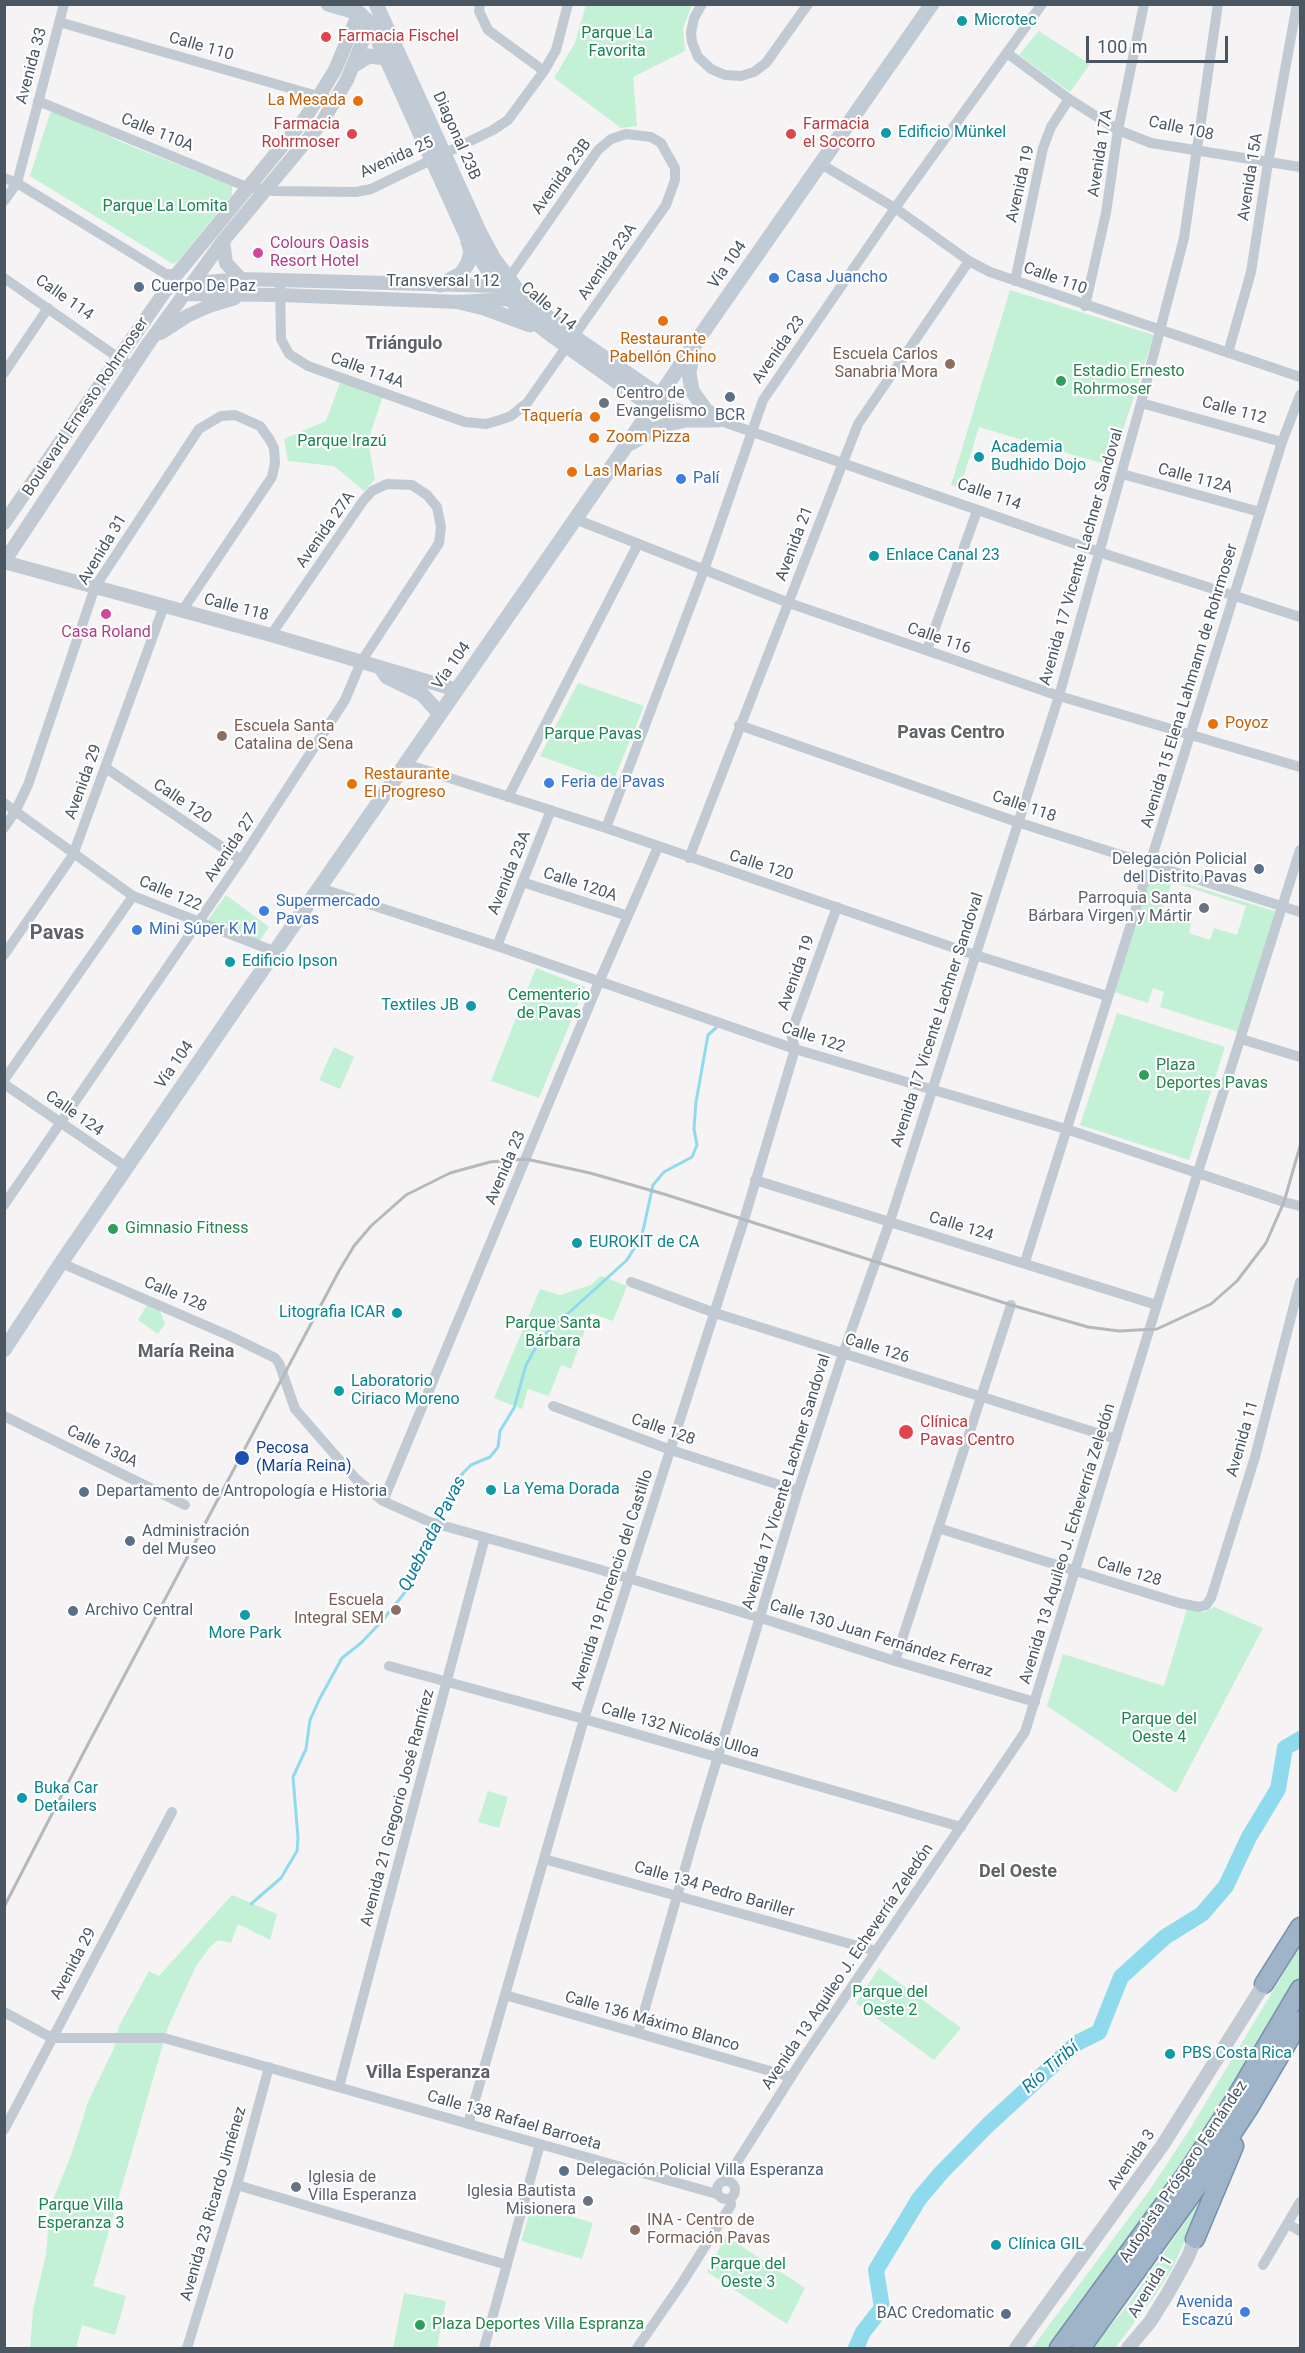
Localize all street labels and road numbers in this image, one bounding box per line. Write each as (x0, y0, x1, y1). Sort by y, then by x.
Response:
street label: Avenida 33 (13, 26, 51, 106)
street label: Calle 110 (166, 29, 236, 65)
street label: Diagonal 23B (428, 89, 484, 183)
street label: Avenida 17A (1085, 108, 1117, 198)
street label: Calle 110A (118, 110, 196, 156)
street label: Calle 108 (1147, 113, 1215, 145)
street label: Avenida 15A (1235, 132, 1267, 222)
street label: Avenida 25 (357, 133, 437, 183)
street label: Avenida 23B (528, 136, 596, 218)
street label: Avenida 19 (1003, 144, 1039, 224)
street label: Avenida 23A (575, 220, 641, 304)
street label: Vía 104 (705, 237, 751, 293)
street label: Calle 110 (1021, 259, 1089, 299)
street label: Calle 114 (31, 271, 97, 325)
street label: Transversal 112 (386, 272, 500, 292)
street label: Calle 114 (516, 278, 580, 336)
street label: Avenida 23 (749, 312, 809, 388)
street label: Boulevard Ernesto Rohrmoser (19, 314, 153, 500)
street label: Calle 114A (328, 349, 406, 393)
street label: Calle 112 (1199, 393, 1269, 429)
street label: Avenida 17 Vicente Lachner Sandoval (1036, 426, 1128, 688)
street label: Calle 112A (1155, 460, 1235, 498)
street label: Calle 114 (955, 475, 1023, 515)
street label: Avenida 27A (293, 488, 359, 572)
street label: Avenida 21 (772, 504, 818, 584)
street label: Avenida 31 (75, 511, 131, 589)
street label: Avenida 15 Elena Lahmann de Rohrmoser (1138, 542, 1242, 830)
street label: Calle 118 (201, 590, 271, 626)
street label: Calle 116 (905, 619, 973, 659)
street label: Vía 104 (429, 638, 475, 694)
street label: Avenida 29 (62, 742, 106, 822)
street label: Calle 120 (149, 775, 215, 829)
street label: Calle 118 (990, 787, 1058, 827)
street label: Avenida 27 (201, 810, 261, 886)
street label: Avenida 23A (484, 828, 536, 918)
street label: Calle 120 (726, 847, 796, 885)
street label: Calle 120A (541, 864, 619, 906)
street label: Calle 122 (136, 872, 204, 916)
street label: Avenida 17 Vicente Lachner Sandoval (888, 890, 988, 1150)
street label: Avenida 19 (775, 933, 819, 1013)
street label: Calle 122 (778, 1019, 848, 1057)
street label: Vía 104 (152, 1037, 198, 1093)
street label: Calle 124 (41, 1087, 107, 1141)
street label: Avenida 23 (482, 1128, 530, 1208)
street label: Calle 124 (926, 1208, 996, 1246)
street label: Calle 128 (141, 1273, 209, 1317)
street label: Calle 126 (842, 1330, 912, 1368)
street label: Avenida 17 Vicente Lachner Sandoval (739, 1352, 835, 1612)
street label: Avenida 11 (1223, 1399, 1263, 1479)
street label: Avenida 13 Aquileo J. Echeverría Zeledón (1016, 1401, 1120, 1687)
street label: Calle 128 (629, 1410, 697, 1450)
street label: Calle 130A (63, 1422, 141, 1472)
street label: Avenida 19 Florencio del Castillo (568, 1467, 658, 1693)
street label: Calle 128 (1094, 1553, 1164, 1591)
street label: Calle 130 Juan Fernández Ferraz (767, 1596, 995, 1682)
street label: Avenida 21 Gregorio José Ramírez (357, 1687, 439, 1929)
street label: Calle 132 Nicolás Ulloa (599, 1699, 761, 1763)
street label: Avenida 13 Aquileo J. Echeverría Zeledón (758, 1840, 938, 2094)
street label: Calle 134 Pedro Bariller (632, 1858, 796, 1922)
street label: Avenida 29 (47, 1925, 101, 2003)
street label: Calle 136 Máximo Blanco (562, 1988, 742, 2056)
street label: Autopista Próspero Fernández (1116, 2077, 1252, 2267)
street label: Calle 138 Rafael Barroeta (425, 2087, 603, 2155)
street label: Avenida 23 Ricardo Jiménez (177, 2105, 251, 2303)
street label: Avenida 3 (1104, 2126, 1160, 2194)
street label: Avenida 1 (1124, 2252, 1178, 2322)

